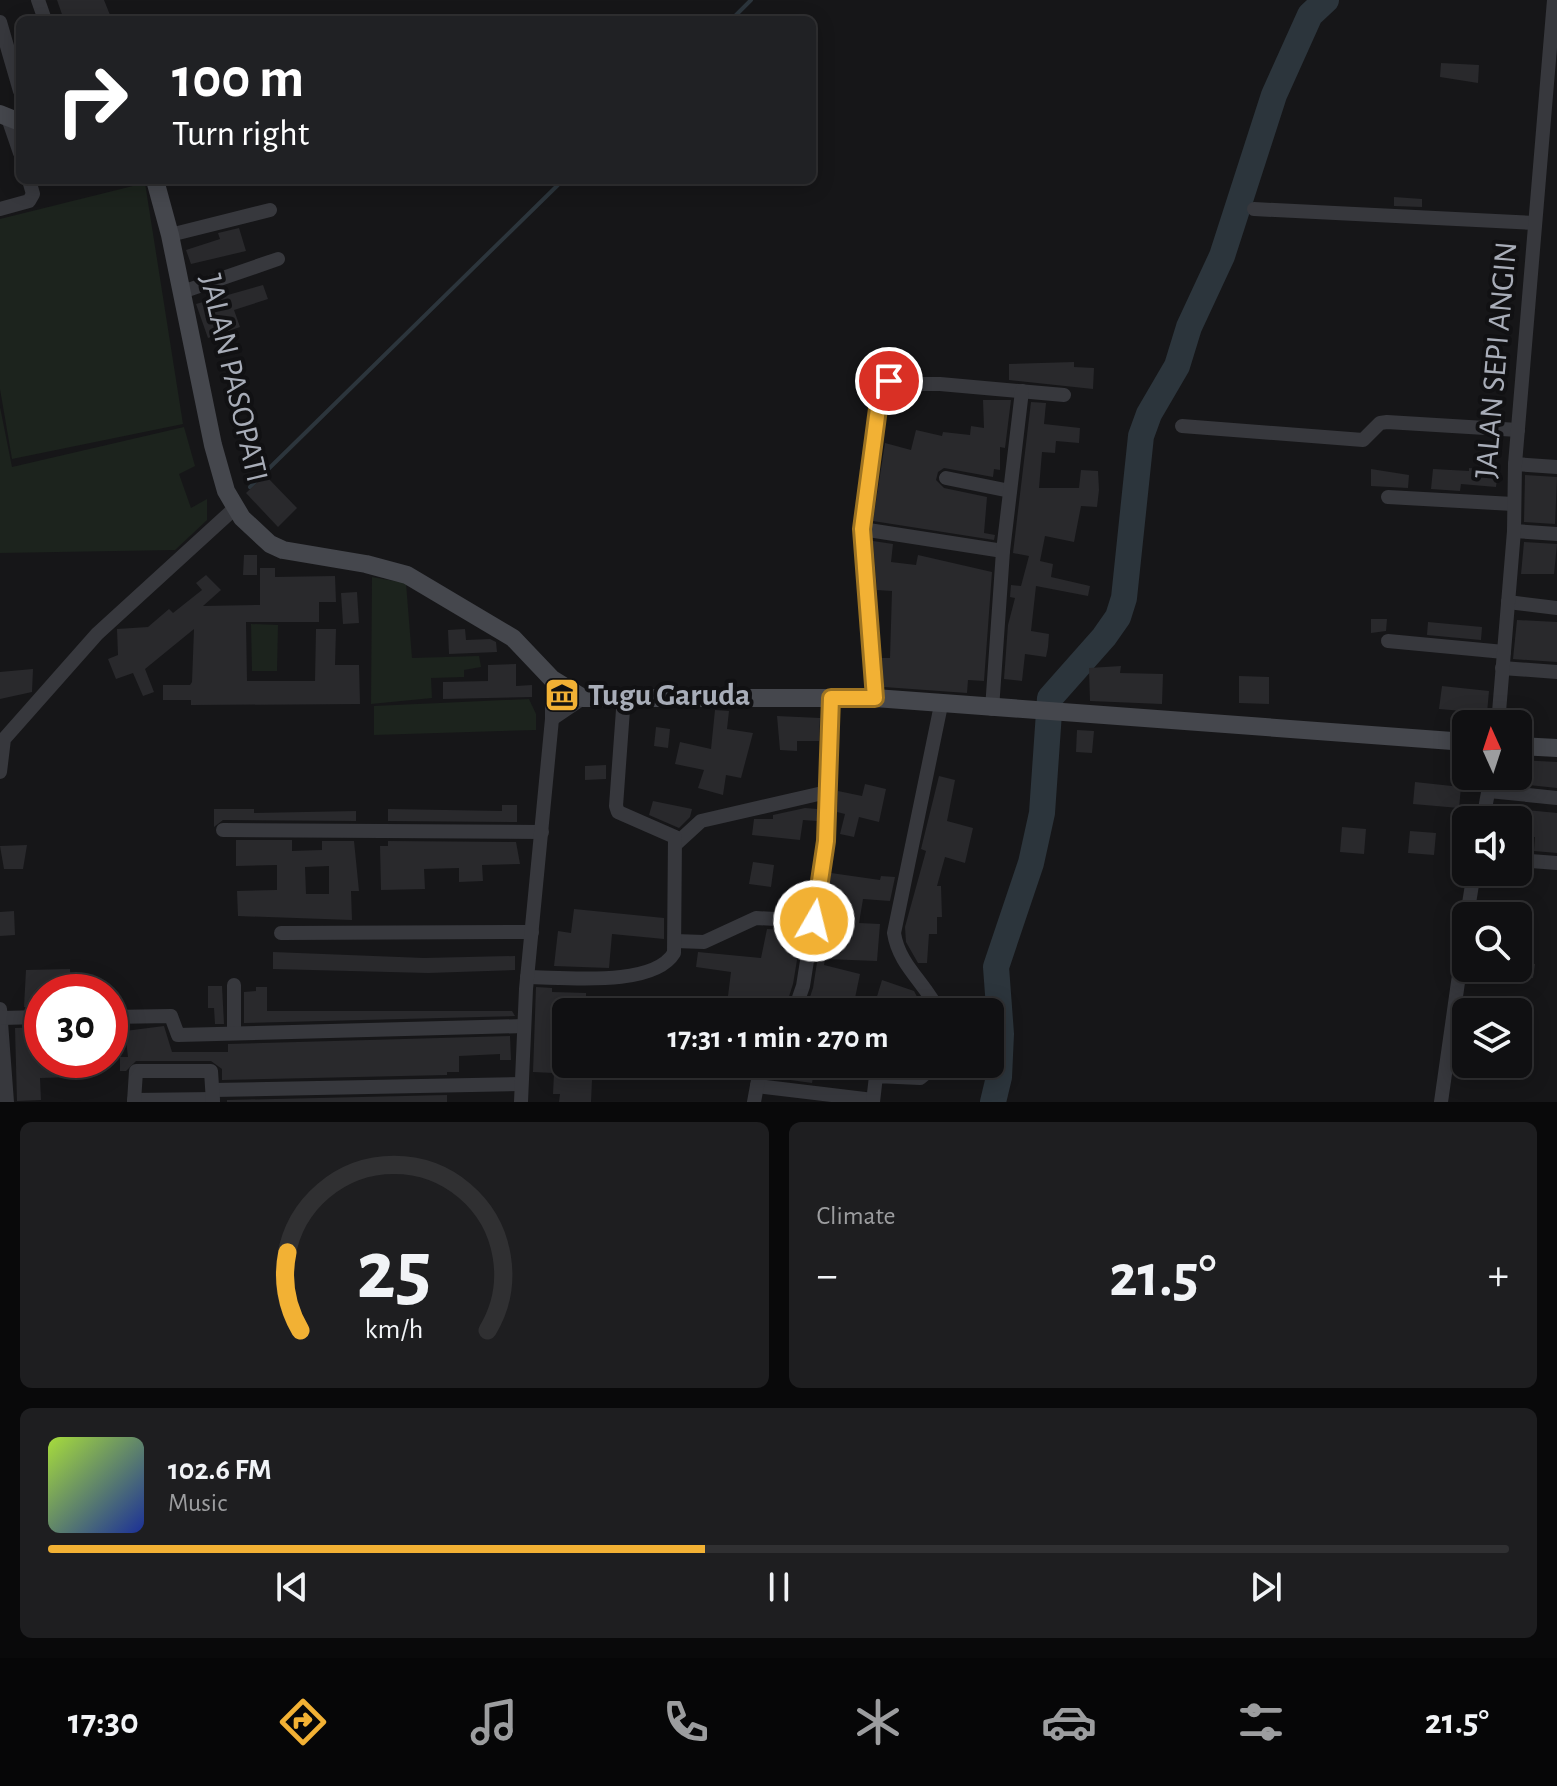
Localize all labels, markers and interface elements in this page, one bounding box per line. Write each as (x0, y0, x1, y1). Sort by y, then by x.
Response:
icon: right (40, 48, 144, 152)
text: 100 m (172, 51, 304, 107)
text: Turn right (172, 116, 309, 152)
street label: JALAN SEPI ANGIN (1470, 240, 1522, 480)
street label: JALAN PASOPATI (195, 271, 273, 485)
pin (855, 347, 923, 415)
icon: arrive (867, 359, 911, 403)
museum icon: Tugu Garuda (543, 676, 581, 714)
place label: Tugu Garuda (588, 679, 750, 711)
north arrow (1452, 710, 1532, 790)
map controls (1452, 710, 1532, 1078)
button: sound (1452, 806, 1532, 886)
position arrow (772, 879, 856, 963)
button: search (1452, 902, 1532, 982)
speed limit sign: 30 (24, 974, 128, 1078)
button: layers (1452, 998, 1532, 1078)
text: 17:31 · 1 min · 270 m (668, 1023, 888, 1053)
text: Climate (817, 1203, 895, 1229)
text: 25 (357, 1230, 432, 1314)
text: 21.5° (1109, 1247, 1216, 1307)
text: − (817, 1254, 838, 1298)
text: + (1488, 1254, 1509, 1298)
text: km/h (365, 1315, 424, 1344)
text: 102.6 FM (168, 1455, 272, 1485)
text: Music (168, 1490, 227, 1516)
icon: previous (270, 1565, 314, 1609)
icon: pause (757, 1565, 801, 1609)
icon: next (1244, 1565, 1288, 1609)
icon: directions (275, 1694, 331, 1750)
icon: music (466, 1694, 522, 1750)
icon: phone (658, 1694, 714, 1750)
icon: climate (850, 1694, 906, 1750)
icon: car (1041, 1694, 1097, 1750)
icon: filters (1233, 1694, 1289, 1750)
text: 17:30 (68, 1704, 139, 1740)
text: 21.5° (1425, 1704, 1489, 1740)

